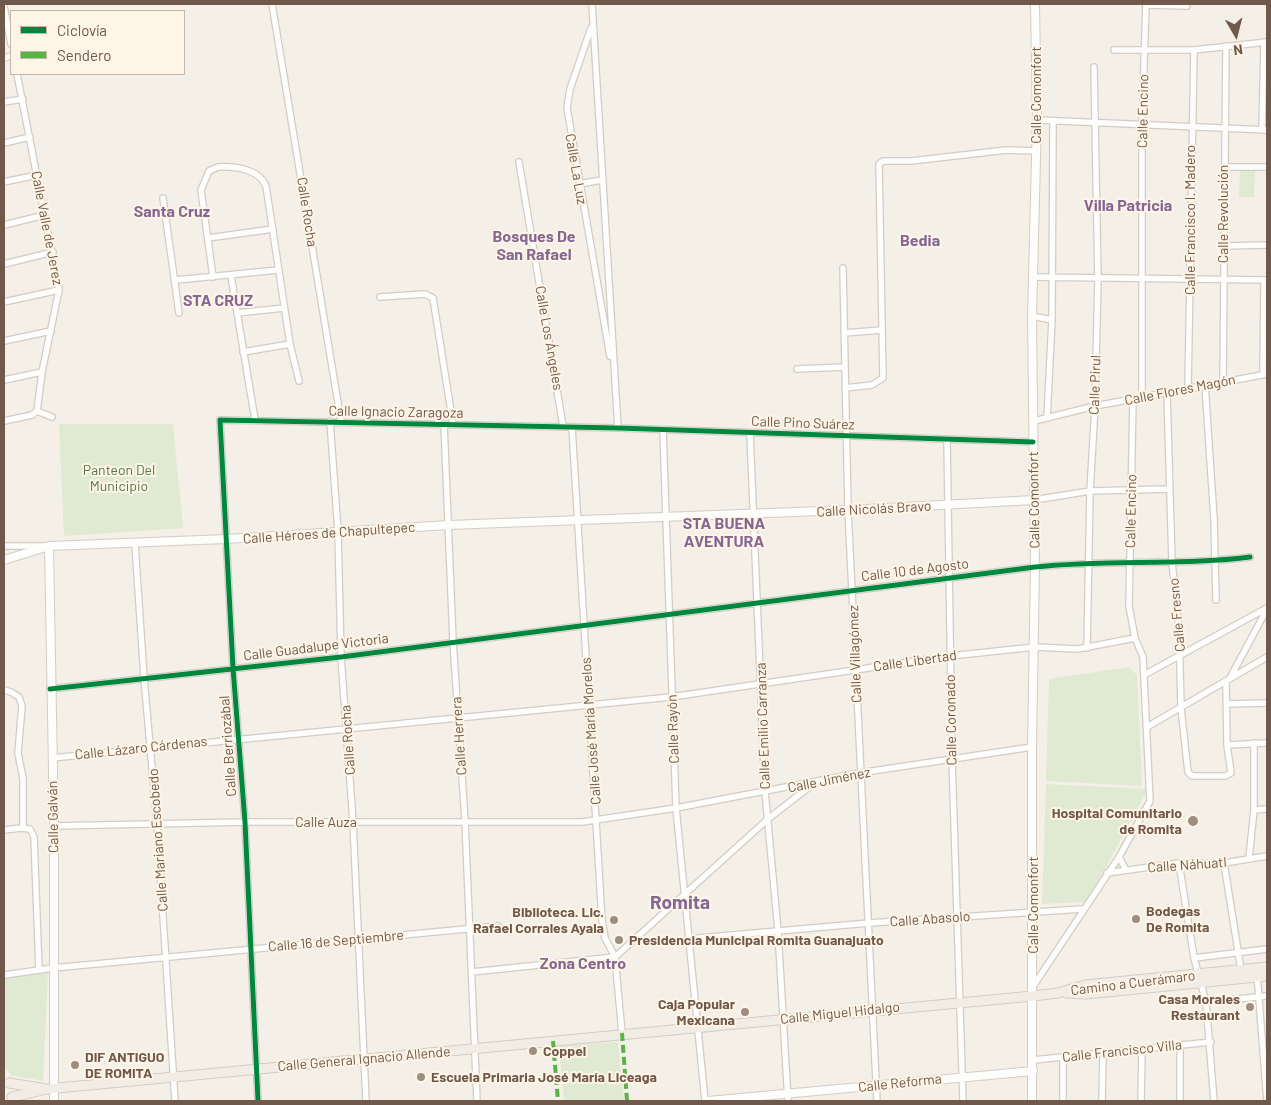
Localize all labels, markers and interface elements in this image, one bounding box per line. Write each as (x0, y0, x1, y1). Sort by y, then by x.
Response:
legend (10, 10, 185, 75)
north arrow (1211, 10, 1261, 60)
text: Ciclovía (57, 21, 107, 39)
text: N (1232, 41, 1244, 59)
text: Sendero (57, 46, 111, 64)
street label: Calle Comonfort (1028, 46, 1044, 144)
street label: Calle Encino (1134, 74, 1152, 148)
street label: Calle La Luz (561, 132, 591, 206)
street label: Calle Francisco I. Madero (1182, 145, 1198, 295)
street label: Calle Revolución (1215, 165, 1231, 263)
street label: Calle Valle de Jerez (28, 170, 66, 286)
street label: Calle Rocha (293, 176, 321, 248)
district label: Villa Patricia (1084, 196, 1172, 216)
district label: Santa Cruz (134, 202, 210, 222)
district label: Bosques De San Rafael (492, 227, 576, 265)
district label: Bedia (900, 231, 940, 251)
street label: Calle Los Ángeles (532, 285, 566, 391)
district label: STA CRUZ (183, 291, 253, 311)
street label: Calle Pirul (1086, 355, 1104, 415)
street label: Calle Flores Magón (1123, 371, 1237, 409)
street label: Calle Ignacio Zaragoza (328, 402, 464, 422)
street label: Calle Pino Suárez (751, 413, 855, 433)
street label: Calle Comonfort (1025, 451, 1043, 549)
park label: Panteon Del Municipio (83, 462, 155, 494)
street label: Calle Encino (1122, 474, 1140, 548)
street label: Calle Nicolás Bravo (816, 498, 932, 520)
district label: STA BUENA AVENTURA (683, 514, 765, 552)
street label: Calle Héroes de Chapultepec (242, 519, 416, 547)
street label: Calle 10 de Agosto (860, 555, 970, 585)
street label: Calle Fresno (1165, 577, 1189, 653)
street label: Calle Villagómez (845, 605, 865, 703)
street label: Calle Guadalupe Victoria (242, 630, 390, 664)
street label: Calle Libertad (872, 647, 958, 675)
street label: Calle José María Morelos (577, 657, 605, 805)
street label: Calle Emilio Carranza (752, 662, 774, 790)
street label: Calle Coronado (942, 674, 960, 766)
street label: Calle Rayón (663, 694, 683, 764)
street label: Calle Berriozábal (216, 695, 240, 797)
street label: Calle Herrera (448, 696, 470, 776)
street label: Calle Rocha (337, 704, 359, 776)
street label: Calle Lázaro Cárdenas (74, 733, 208, 763)
street label: Calle Jiménez (786, 764, 872, 796)
street label: Calle Mariano Escobedo (145, 768, 171, 912)
street label: Calle Galván (44, 781, 62, 853)
place label: Hospital Comunitario de Romita (1052, 805, 1182, 838)
street label: Calle Auza (295, 814, 357, 830)
marker: Hospital Comunitario de Romita (1186, 814, 1200, 828)
street label: Calle Náhuatl (1147, 854, 1227, 876)
street label: Calle Comonfort (1025, 856, 1041, 954)
district label: Romita (650, 892, 710, 914)
place label: Bodegas De Romita (1146, 903, 1209, 936)
place label: Biblioteca. Lic. Rafael Corrales Ayala (473, 904, 604, 936)
street label: Calle Abasolo (889, 908, 971, 930)
marker: Bodegas De Romita (1130, 913, 1142, 925)
marker: Biblioteca. Lic. Rafael Corrales Ayala (608, 914, 620, 926)
street label: Calle 16 de Septiembre (267, 927, 405, 955)
place label: Presidencia Municipal Romita Guanajuato (629, 932, 884, 948)
marker: Presidencia Municipal Romita Guanajuato (613, 934, 625, 946)
district label: Zona Centro (540, 954, 626, 974)
street label: Camino a Cuerámaro (1070, 967, 1196, 999)
place label: Casa Morales Restaurant (1158, 991, 1240, 1024)
place label: Caja Popular Mexicana (658, 996, 735, 1028)
street label: Calle Miguel Hidalgo (779, 998, 901, 1028)
marker: Casa Morales Restaurant (1244, 1001, 1256, 1013)
marker: Caja Popular Mexicana (739, 1006, 751, 1018)
street label: Calle Francisco Villa (1061, 1036, 1183, 1066)
street label: Calle General Ignacio Allende (277, 1043, 451, 1075)
place label: Coppel (543, 1043, 586, 1059)
marker: Coppel (527, 1045, 539, 1057)
place label: DIF ANTIGUO DE ROMITA (85, 1049, 165, 1082)
marker: DIF ANTIGUO DE ROMITA (69, 1059, 81, 1071)
place label: Escuela Primaria José María Liceaga (431, 1069, 657, 1085)
street label: Calle Reforma (857, 1070, 943, 1096)
marker: Escuela Primaria José María Liceaga (415, 1071, 427, 1083)

